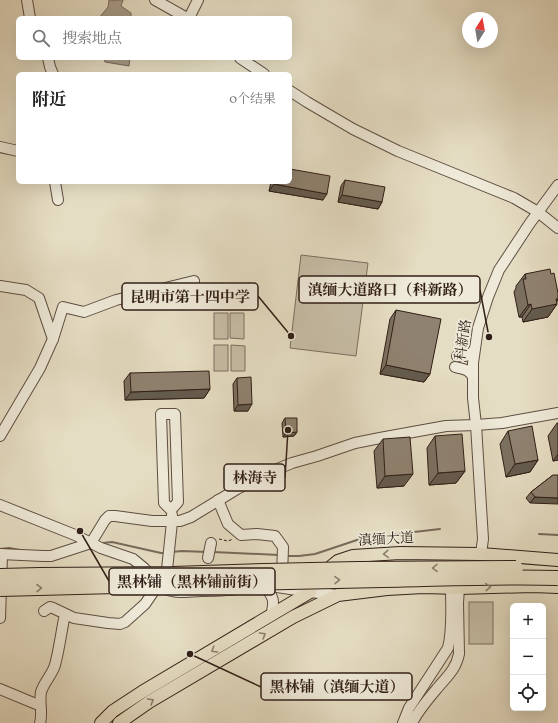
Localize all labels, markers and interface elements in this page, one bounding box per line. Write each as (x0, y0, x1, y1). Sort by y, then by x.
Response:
north arrow (462, 12, 498, 48)
search box (16, 16, 292, 60)
icon: search (30, 27, 52, 49)
text: 搜索地点 (62, 29, 122, 50)
text: 附近 (32, 89, 66, 112)
text: 0个结果 (229, 91, 276, 109)
callout: 滇缅大道路口（科新路） (299, 276, 480, 303)
text: 滇缅大道路口（科新路） (307, 281, 473, 302)
callout: 昆明市第十四中学 (122, 283, 258, 310)
text: 昆明市第十四中学 (130, 288, 250, 309)
street label: 科新路 (451, 318, 477, 362)
callout: 林海寺 (224, 464, 285, 491)
text: 林海寺 (232, 469, 278, 490)
street label: 滇缅大道 (358, 529, 414, 551)
one-way arrow (383, 549, 390, 558)
one-way arrow (432, 564, 438, 572)
callout: 黑林铺（黑林铺前街） (109, 568, 275, 595)
text: 黑林铺（黑林铺前街） (117, 573, 267, 594)
one-way arrow (334, 576, 340, 585)
one-way arrow (485, 583, 491, 591)
one-way arrow (36, 584, 42, 592)
map controls (510, 603, 546, 711)
button: + (510, 603, 546, 639)
one-way arrow (259, 632, 266, 640)
button: − (510, 639, 546, 675)
one-way arrow (211, 646, 218, 653)
callout: 黑林铺（滇缅大道） (261, 673, 412, 700)
button: locate (510, 675, 546, 711)
text: 黑林铺（滇缅大道） (269, 678, 405, 699)
one-way arrow (147, 699, 154, 706)

